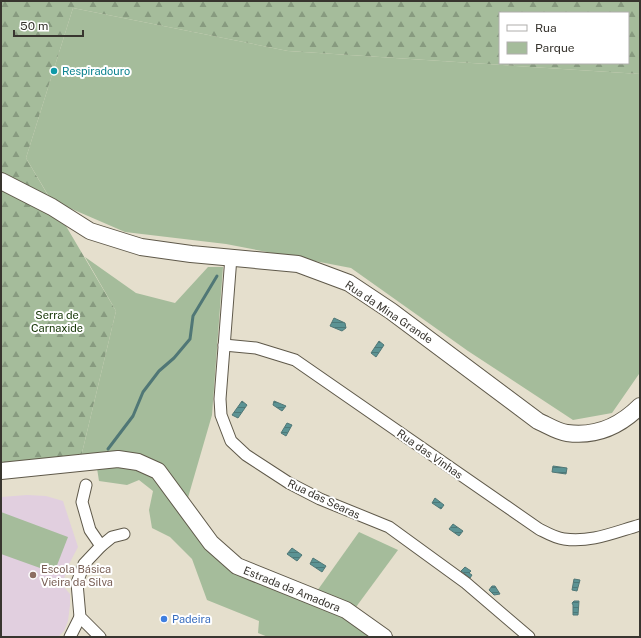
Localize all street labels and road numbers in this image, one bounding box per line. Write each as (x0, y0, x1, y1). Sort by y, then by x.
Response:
street label: Rua da Mina Grande (343, 278, 435, 346)
street label: Rua das Vinhas (395, 427, 465, 481)
street label: Rua das Searas (286, 477, 362, 521)
street label: Estrada da Amadora (242, 564, 342, 614)

